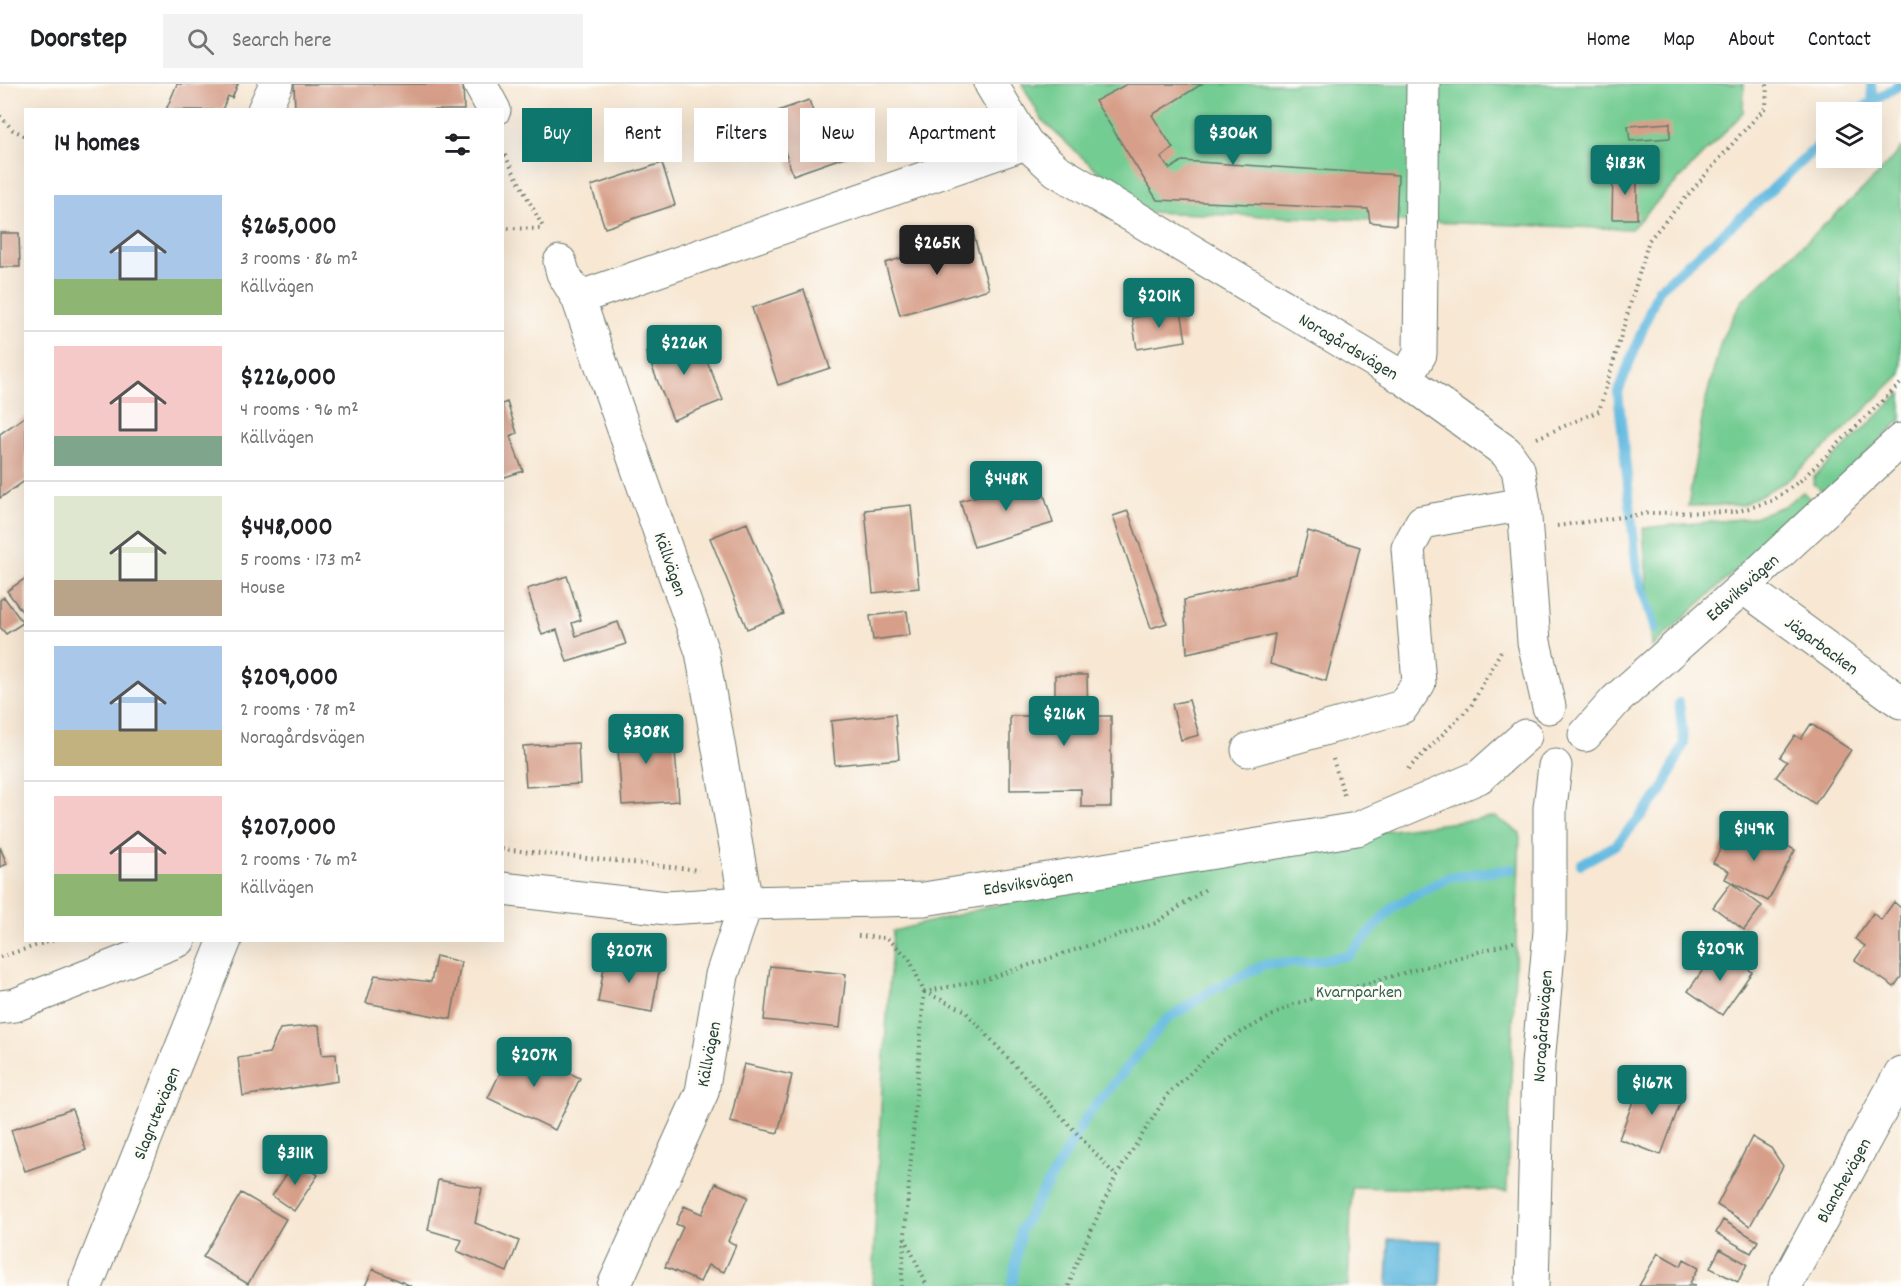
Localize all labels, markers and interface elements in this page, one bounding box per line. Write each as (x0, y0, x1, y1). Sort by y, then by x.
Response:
search box (163, 14, 583, 68)
text: Doorstep (30, 21, 127, 61)
icon: search (184, 25, 217, 58)
text: Search here (232, 26, 332, 57)
text: Home (1586, 26, 1630, 56)
text: Map (1663, 26, 1695, 56)
text: About (1728, 26, 1775, 56)
text: Contact (1808, 26, 1871, 56)
map controls (1816, 102, 1882, 168)
button: layers (1816, 102, 1882, 168)
chip: Buy (522, 108, 592, 162)
chip: Rent (604, 108, 682, 162)
chip: Filters (694, 108, 788, 162)
chip: New (800, 108, 875, 162)
chip: Apartment (887, 108, 1017, 162)
pin: $306K (1191, 115, 1275, 166)
text: $306K (1209, 120, 1257, 148)
text: 14 homes (54, 126, 140, 163)
icon: filters (441, 128, 474, 161)
pin: $183K (1583, 145, 1667, 196)
text: $183K (1605, 150, 1645, 178)
text: $265,000 (240, 209, 337, 246)
icon: home (102, 219, 174, 291)
pin: $265K (895, 225, 979, 276)
text: $265K (913, 230, 961, 258)
text: 3 rooms · 86 m² (240, 246, 358, 274)
text: Källvägen (240, 274, 314, 302)
pin: $201K (1117, 278, 1201, 329)
text: $201K (1137, 283, 1181, 311)
street label: Noragårdsvägen (1293, 309, 1402, 388)
pin: $226K (642, 325, 726, 376)
text: $226K (661, 330, 707, 358)
text: $226,000 (240, 360, 336, 397)
icon: home (102, 370, 174, 442)
text: 4 rooms · 96 m² (240, 397, 359, 425)
text: Källvägen (240, 425, 314, 453)
pin: $448K (964, 461, 1048, 512)
text: $448K (984, 466, 1028, 494)
text: $448,000 (240, 510, 333, 547)
icon: home (102, 520, 174, 592)
street label: Källvägen (646, 529, 691, 600)
text: 5 rooms · 173 m² (240, 547, 361, 575)
street label: Edsviksvägen (1702, 549, 1786, 628)
text: House (240, 575, 285, 603)
street label: Jägarbacken (1779, 612, 1863, 682)
text: $209,000 (240, 660, 338, 697)
icon: home (102, 670, 174, 742)
pin: $216K (1022, 696, 1106, 747)
text: 2 rooms · 78 m² (240, 697, 356, 725)
text: $216K (1043, 701, 1085, 729)
pin: $308K (604, 714, 688, 765)
text: $308K (622, 719, 670, 747)
text: Noragårdsvägen (240, 725, 365, 753)
text: $207,000 (240, 810, 336, 847)
pin: $149K (1712, 811, 1796, 862)
text: $149K (1733, 816, 1775, 844)
icon: home (102, 820, 174, 892)
text: 2 rooms · 76 m² (240, 847, 358, 875)
street label: Edsviksvägen (982, 865, 1075, 904)
text: Källvägen (240, 875, 314, 903)
pin: $209K (1678, 931, 1762, 982)
pin: $207K (587, 933, 671, 984)
text: $209K (1696, 936, 1744, 964)
text: $207K (606, 938, 652, 966)
street label: Noragårdsvägen (1528, 969, 1561, 1083)
park label: Kvarnparken (1316, 981, 1402, 1006)
street label: Källvägen (692, 1019, 729, 1089)
pin: $207K (492, 1037, 576, 1088)
text: $207K (511, 1042, 557, 1070)
street label: Slagrutevägen (128, 1064, 188, 1164)
pin: $167K (1610, 1065, 1694, 1116)
text: $167K (1631, 1070, 1673, 1098)
street label: Blanchevägen (1812, 1134, 1879, 1228)
pin: $311K (253, 1135, 337, 1186)
text: $311K (276, 1140, 314, 1168)

